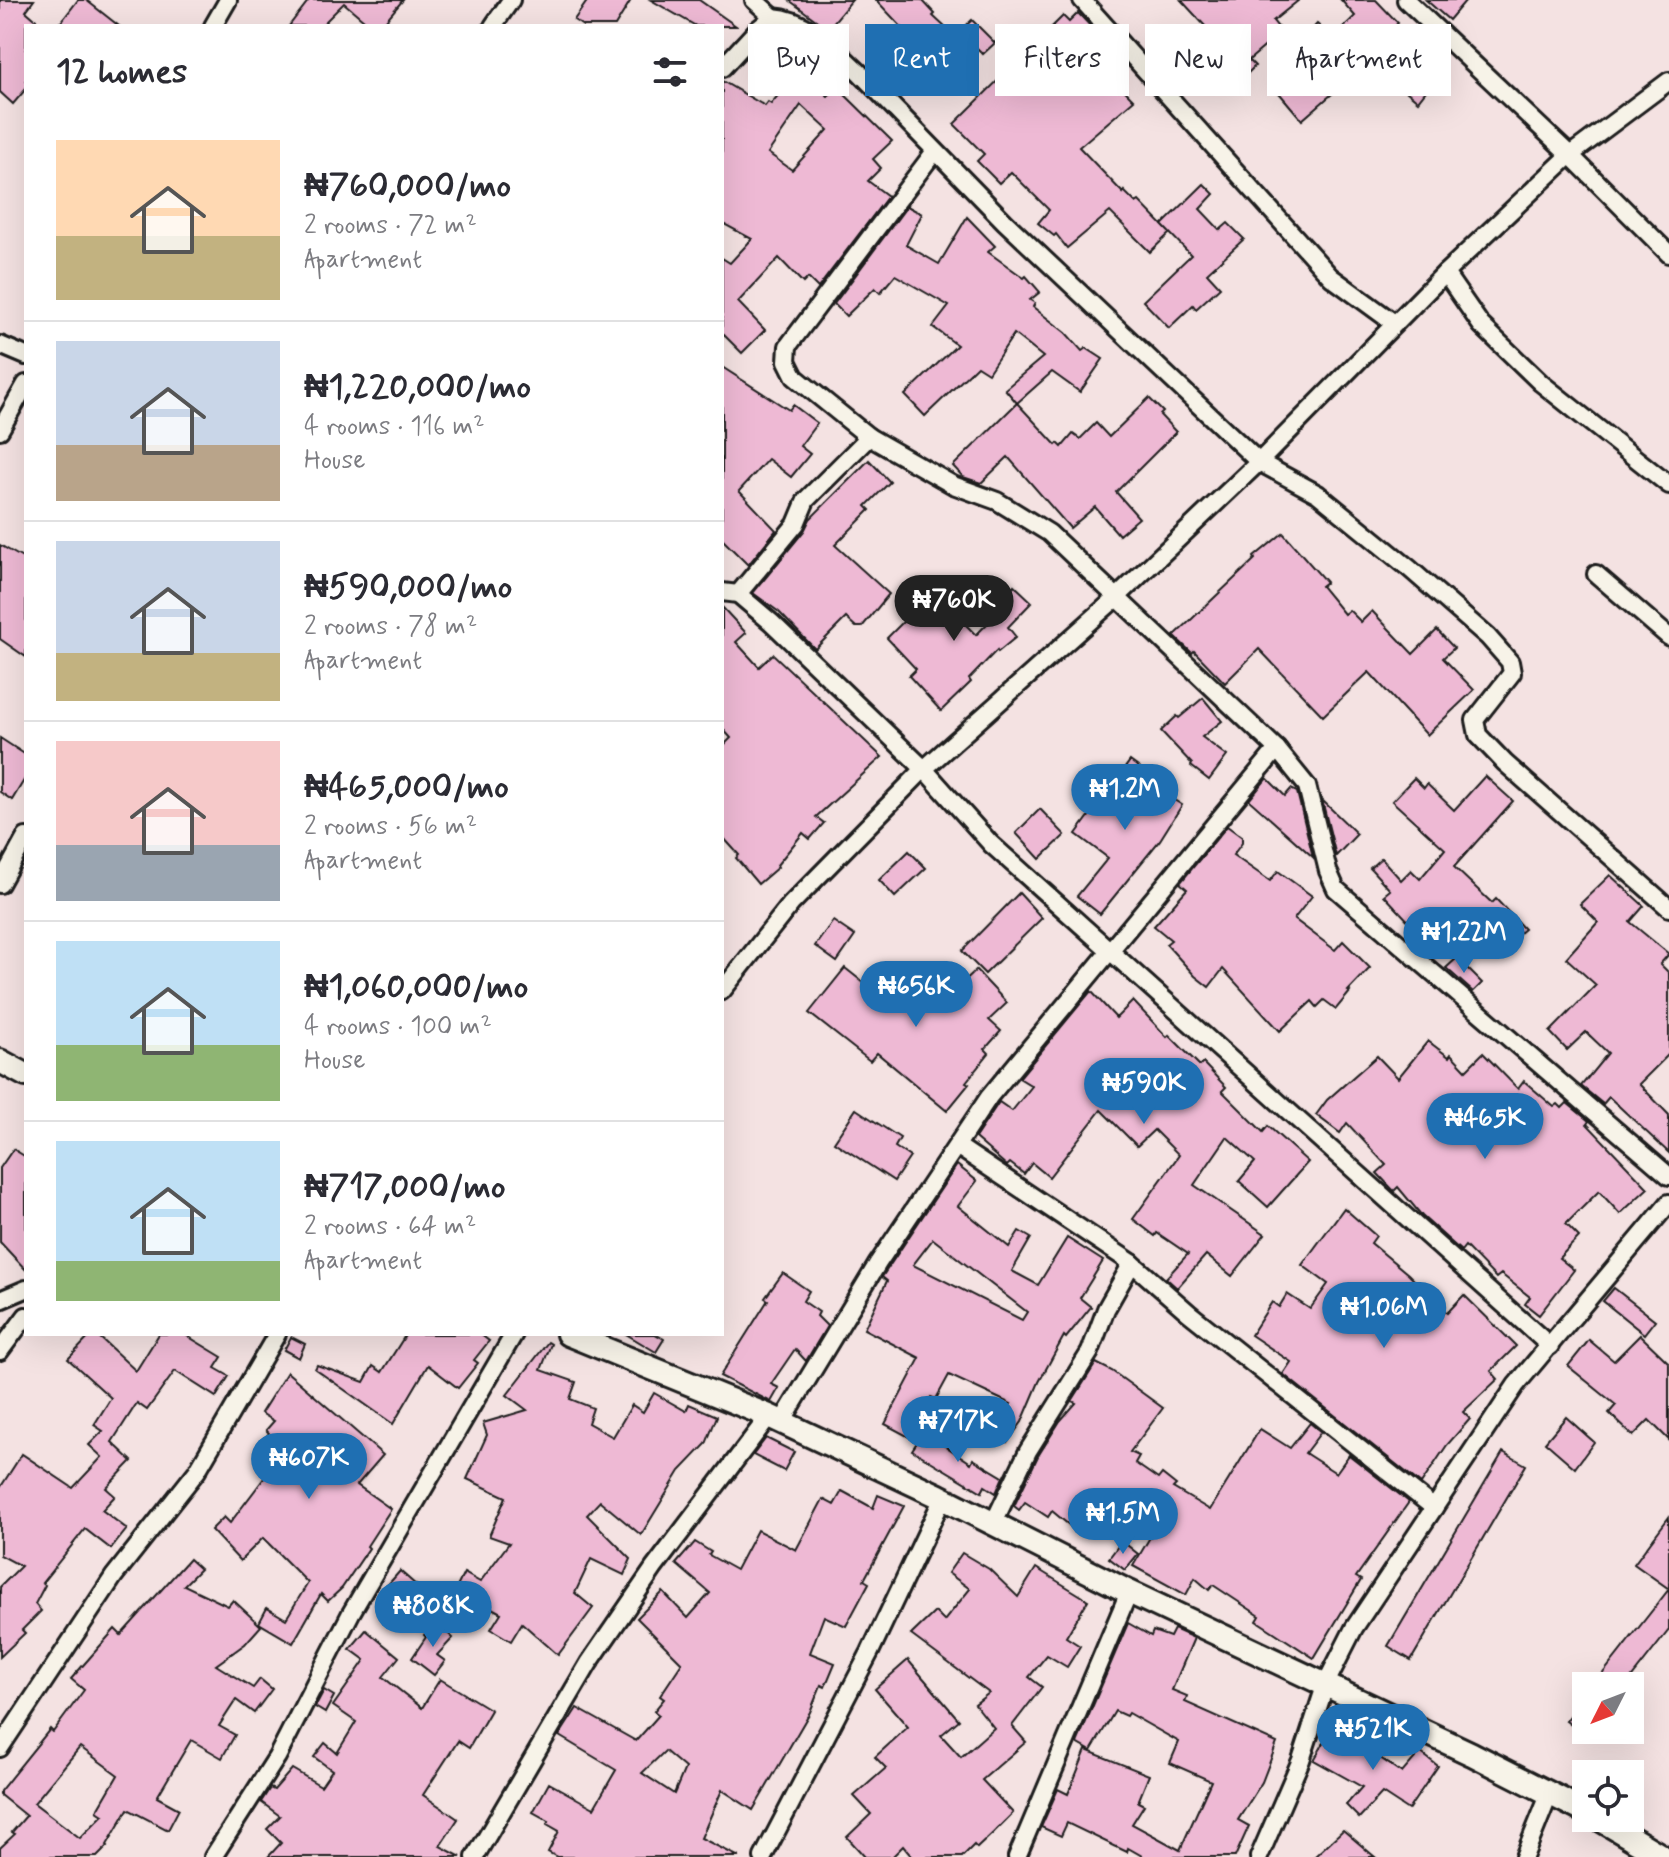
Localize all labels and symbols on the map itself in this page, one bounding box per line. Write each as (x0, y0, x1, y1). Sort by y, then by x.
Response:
pin: ₦760K (898, 575, 1010, 643)
pin: ₦1.2M (1069, 764, 1181, 832)
pin: ₦1.22M (1399, 907, 1529, 975)
pin: ₦656K (860, 961, 972, 1029)
pin: ₦590K (1088, 1058, 1200, 1126)
pin: ₦465K (1429, 1093, 1541, 1161)
pin: ₦1.06M (1319, 1282, 1449, 1350)
pin: ₦717K (902, 1396, 1014, 1464)
pin: ₦607K (253, 1433, 365, 1501)
pin: ₦1.5M (1067, 1488, 1179, 1556)
pin: ₦808K (377, 1581, 489, 1649)
north arrow (1572, 1672, 1644, 1744)
pin: ₦521K (1317, 1704, 1429, 1772)

